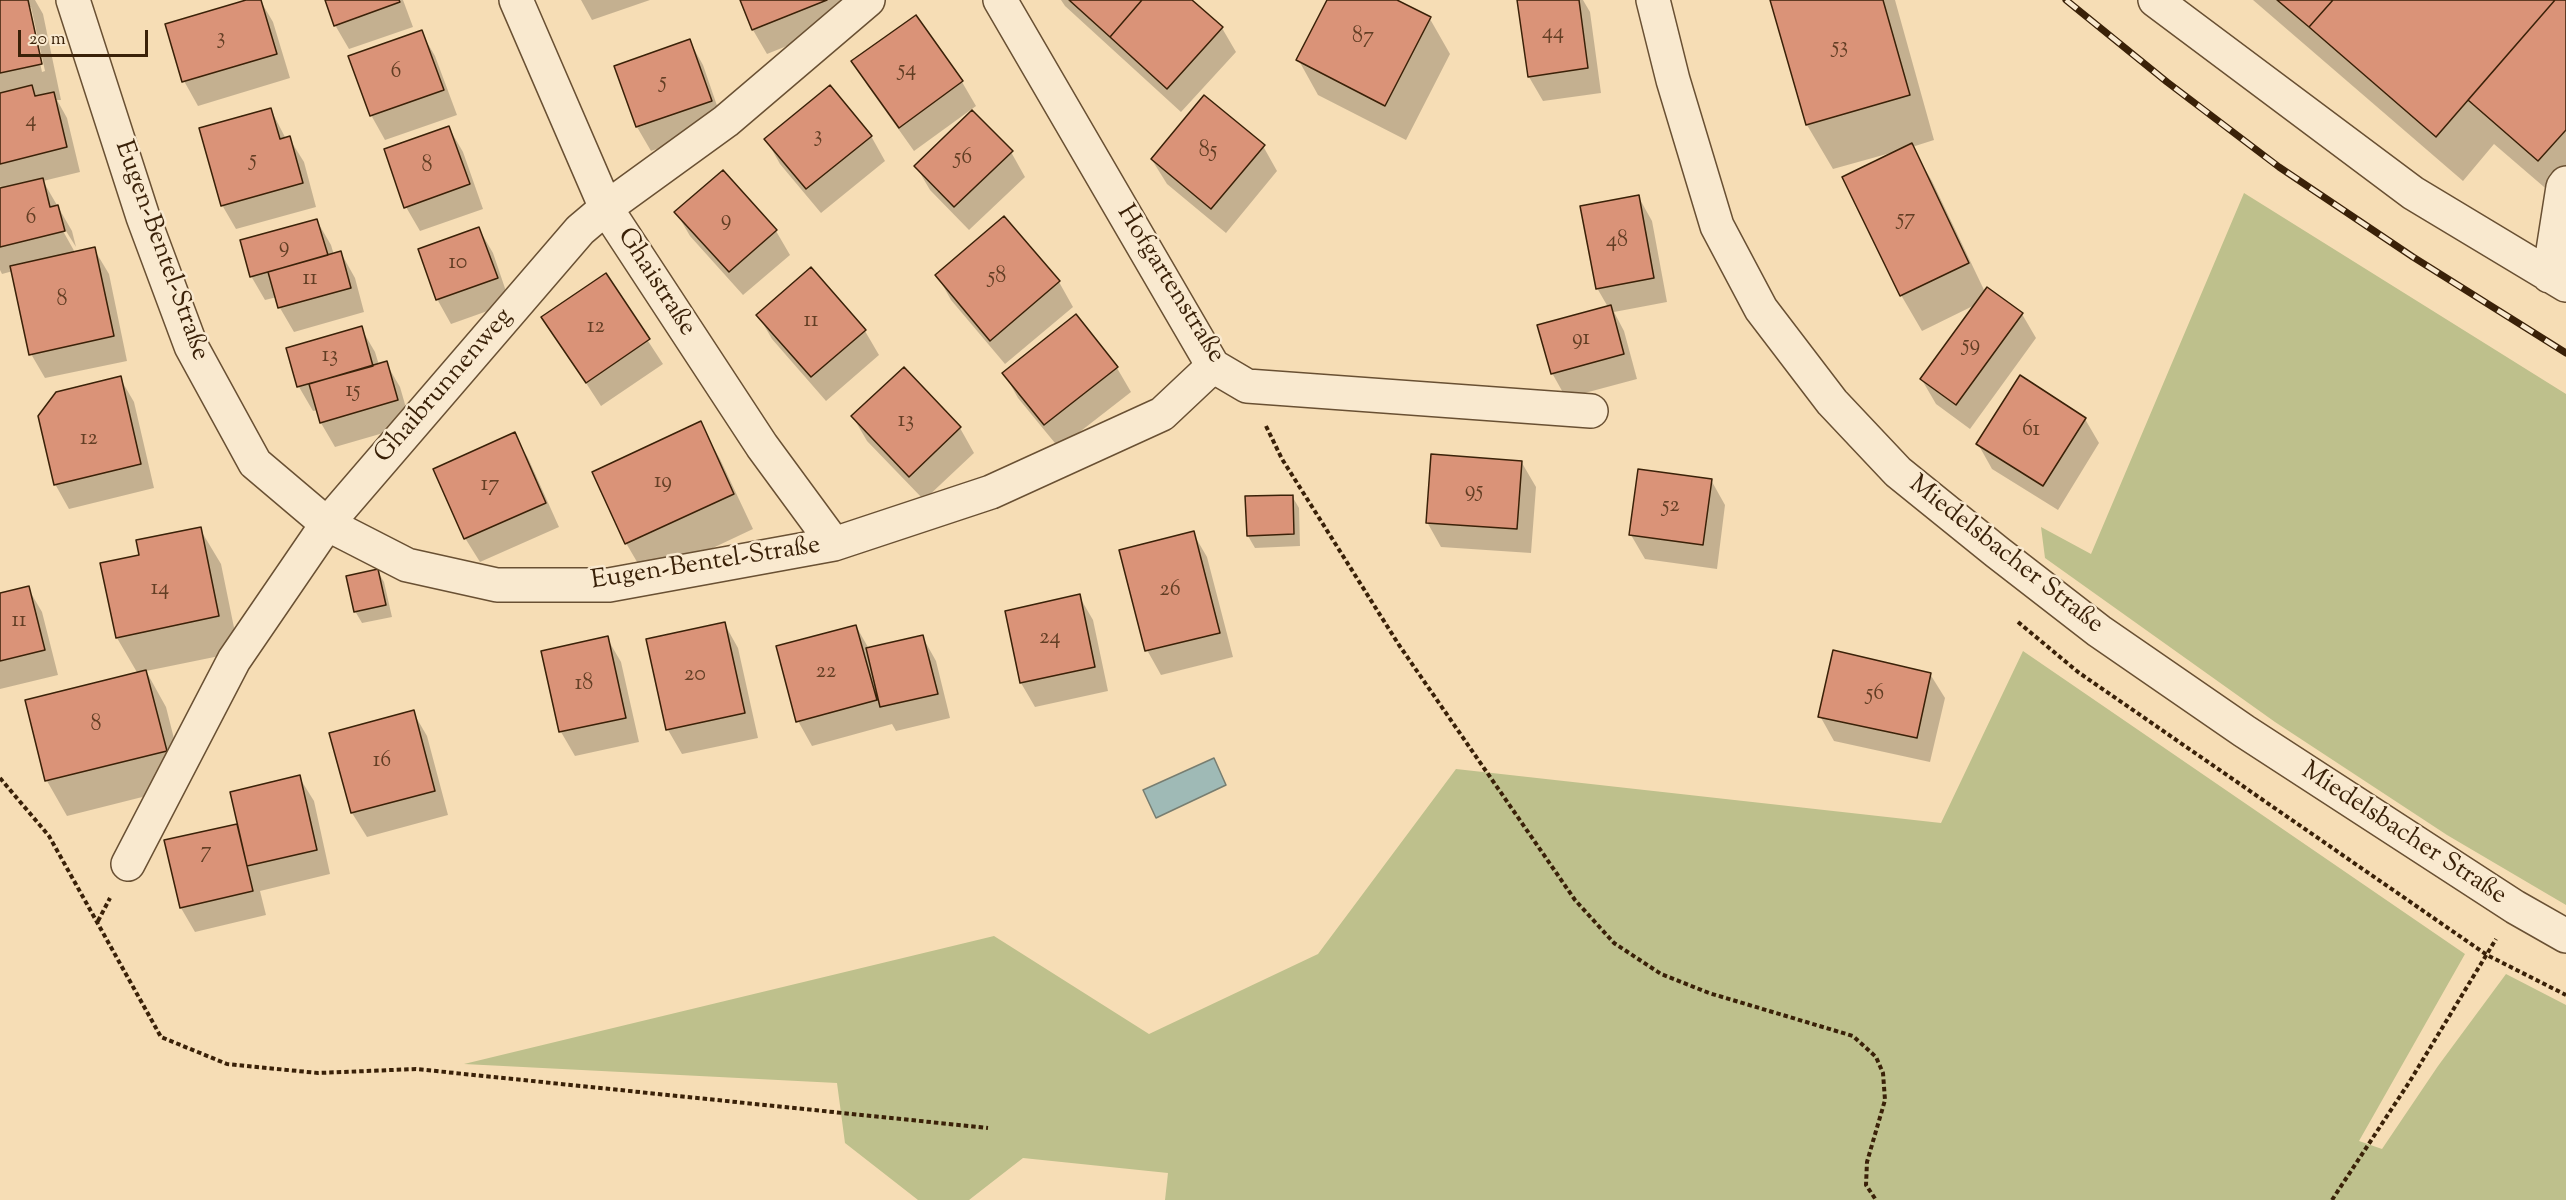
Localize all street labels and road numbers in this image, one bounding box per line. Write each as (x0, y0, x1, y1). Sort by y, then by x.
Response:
street label: Eugen-Bentel-Straße (106, 137, 214, 365)
street label: Hofgartenstraße (1108, 200, 1230, 370)
street label: Ghaistraße (609, 223, 701, 343)
street label: Ghaibrunnenweg (369, 303, 521, 471)
street label: Miedelsbacher Straße (1901, 470, 2109, 642)
street label: Eugen-Bentel-Straße (589, 531, 823, 599)
street label: Miedelsbacher Straße (2294, 757, 2512, 913)

